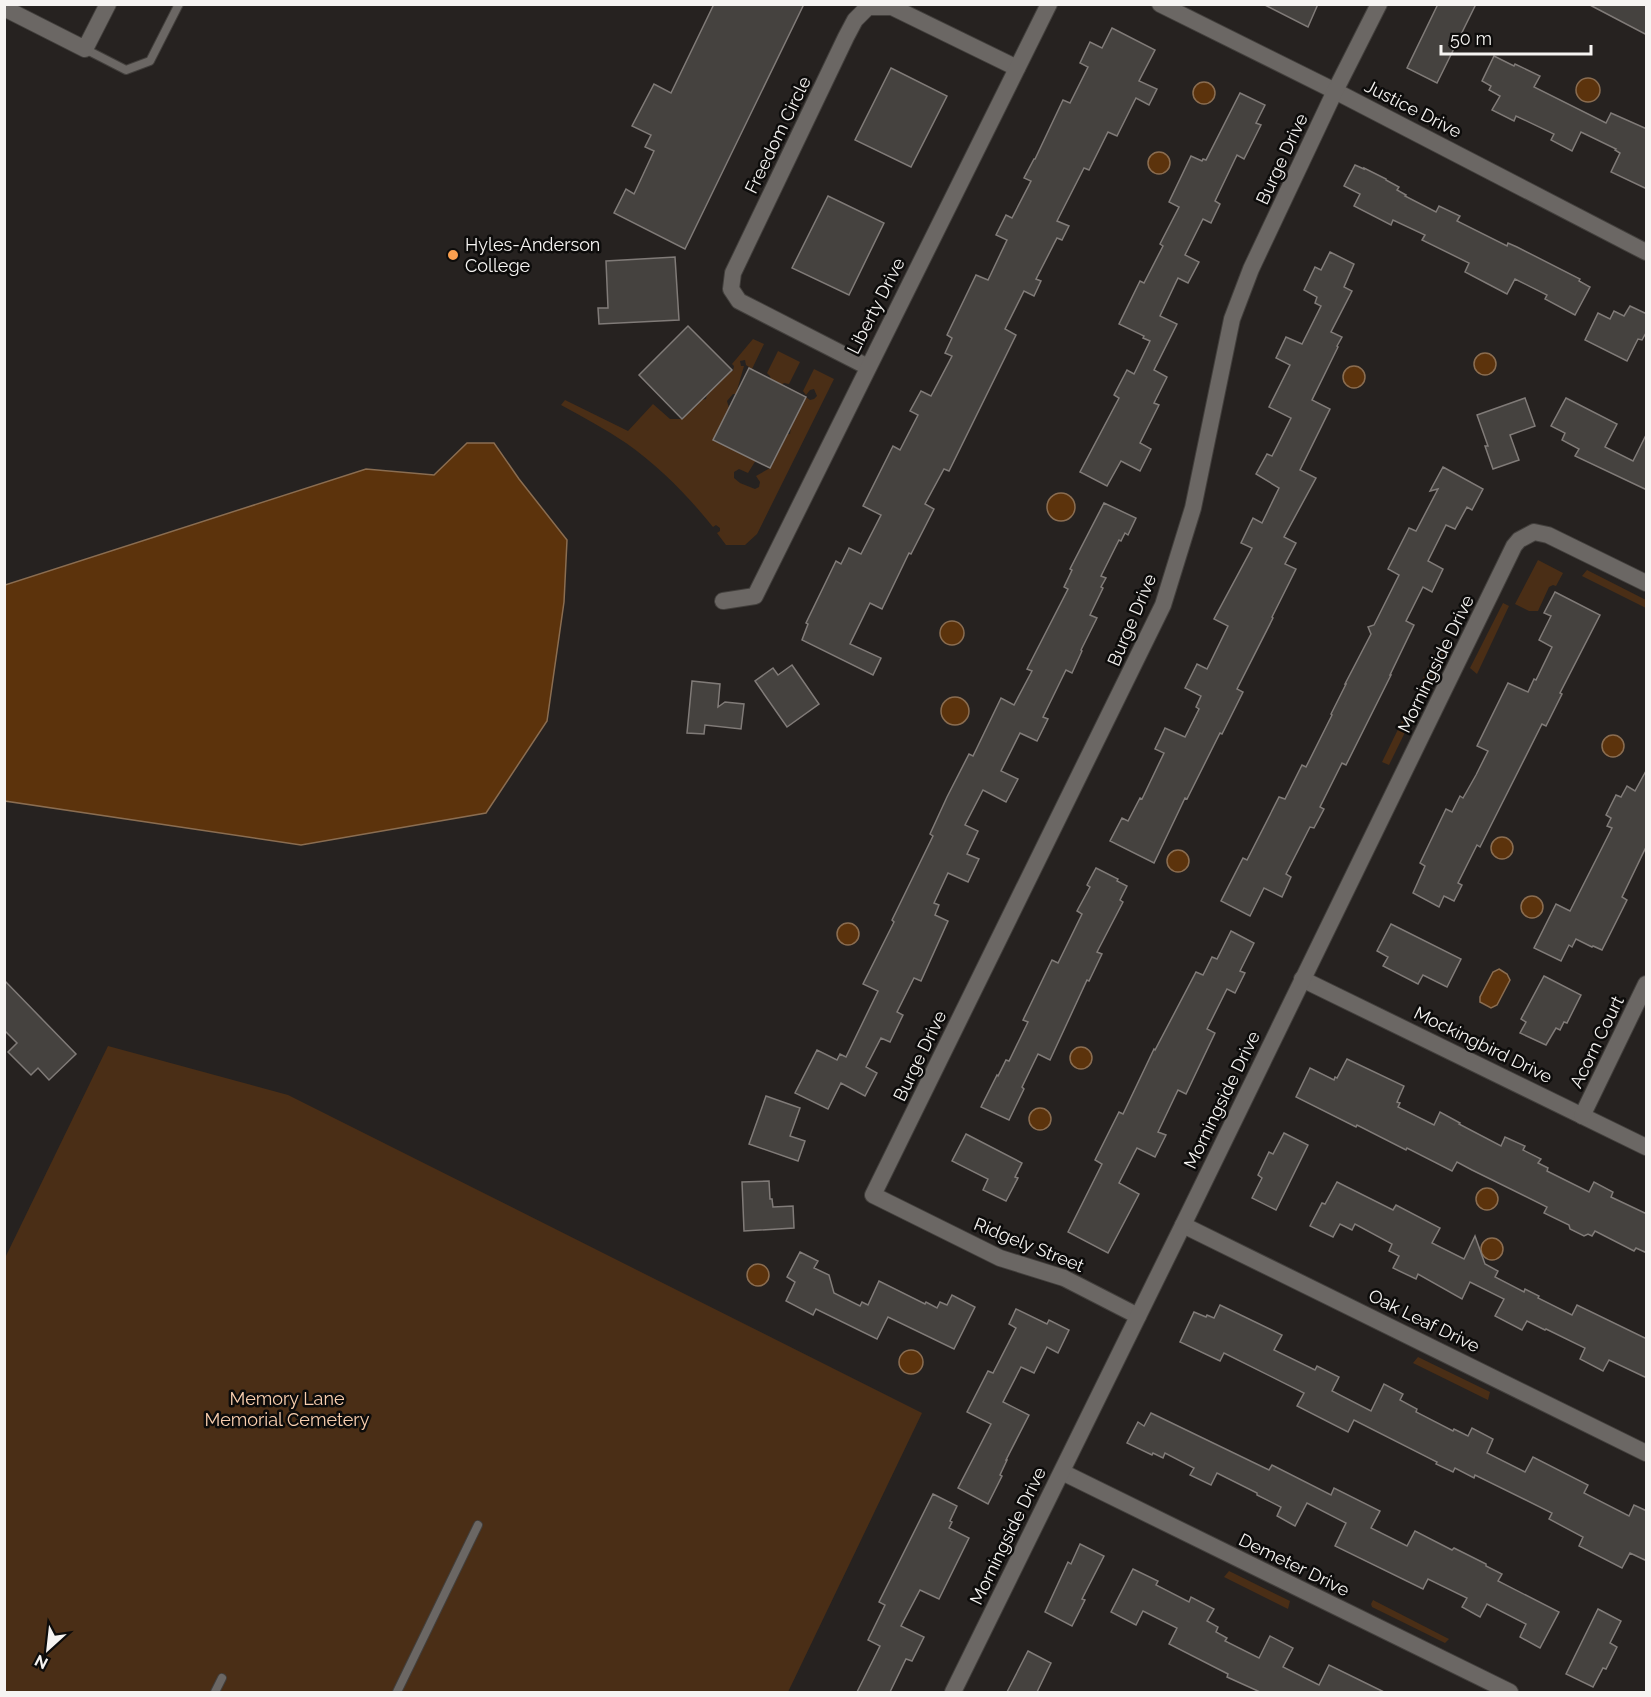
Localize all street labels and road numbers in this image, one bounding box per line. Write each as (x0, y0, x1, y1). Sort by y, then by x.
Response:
street label: Freedom Circle (740, 72, 815, 197)
street label: Justice Drive (1361, 75, 1466, 142)
street label: Burge Drive (1251, 110, 1312, 208)
street label: Liberty Drive (842, 254, 909, 357)
street label: Burge Drive (1103, 570, 1161, 669)
street label: Morningside Drive (1393, 591, 1478, 736)
street label: Acorn Court (1565, 992, 1628, 1091)
street label: Mockingbird Drive (1411, 1002, 1556, 1087)
street label: Burge Drive (889, 1007, 951, 1104)
street label: Morningside Drive (1179, 1027, 1264, 1172)
street label: Ridgely Street (971, 1213, 1087, 1276)
street label: Oak Leaf Drive (1365, 1285, 1484, 1357)
street label: Morningside Drive (965, 1463, 1050, 1608)
street label: Demeter Drive (1236, 1529, 1353, 1601)

